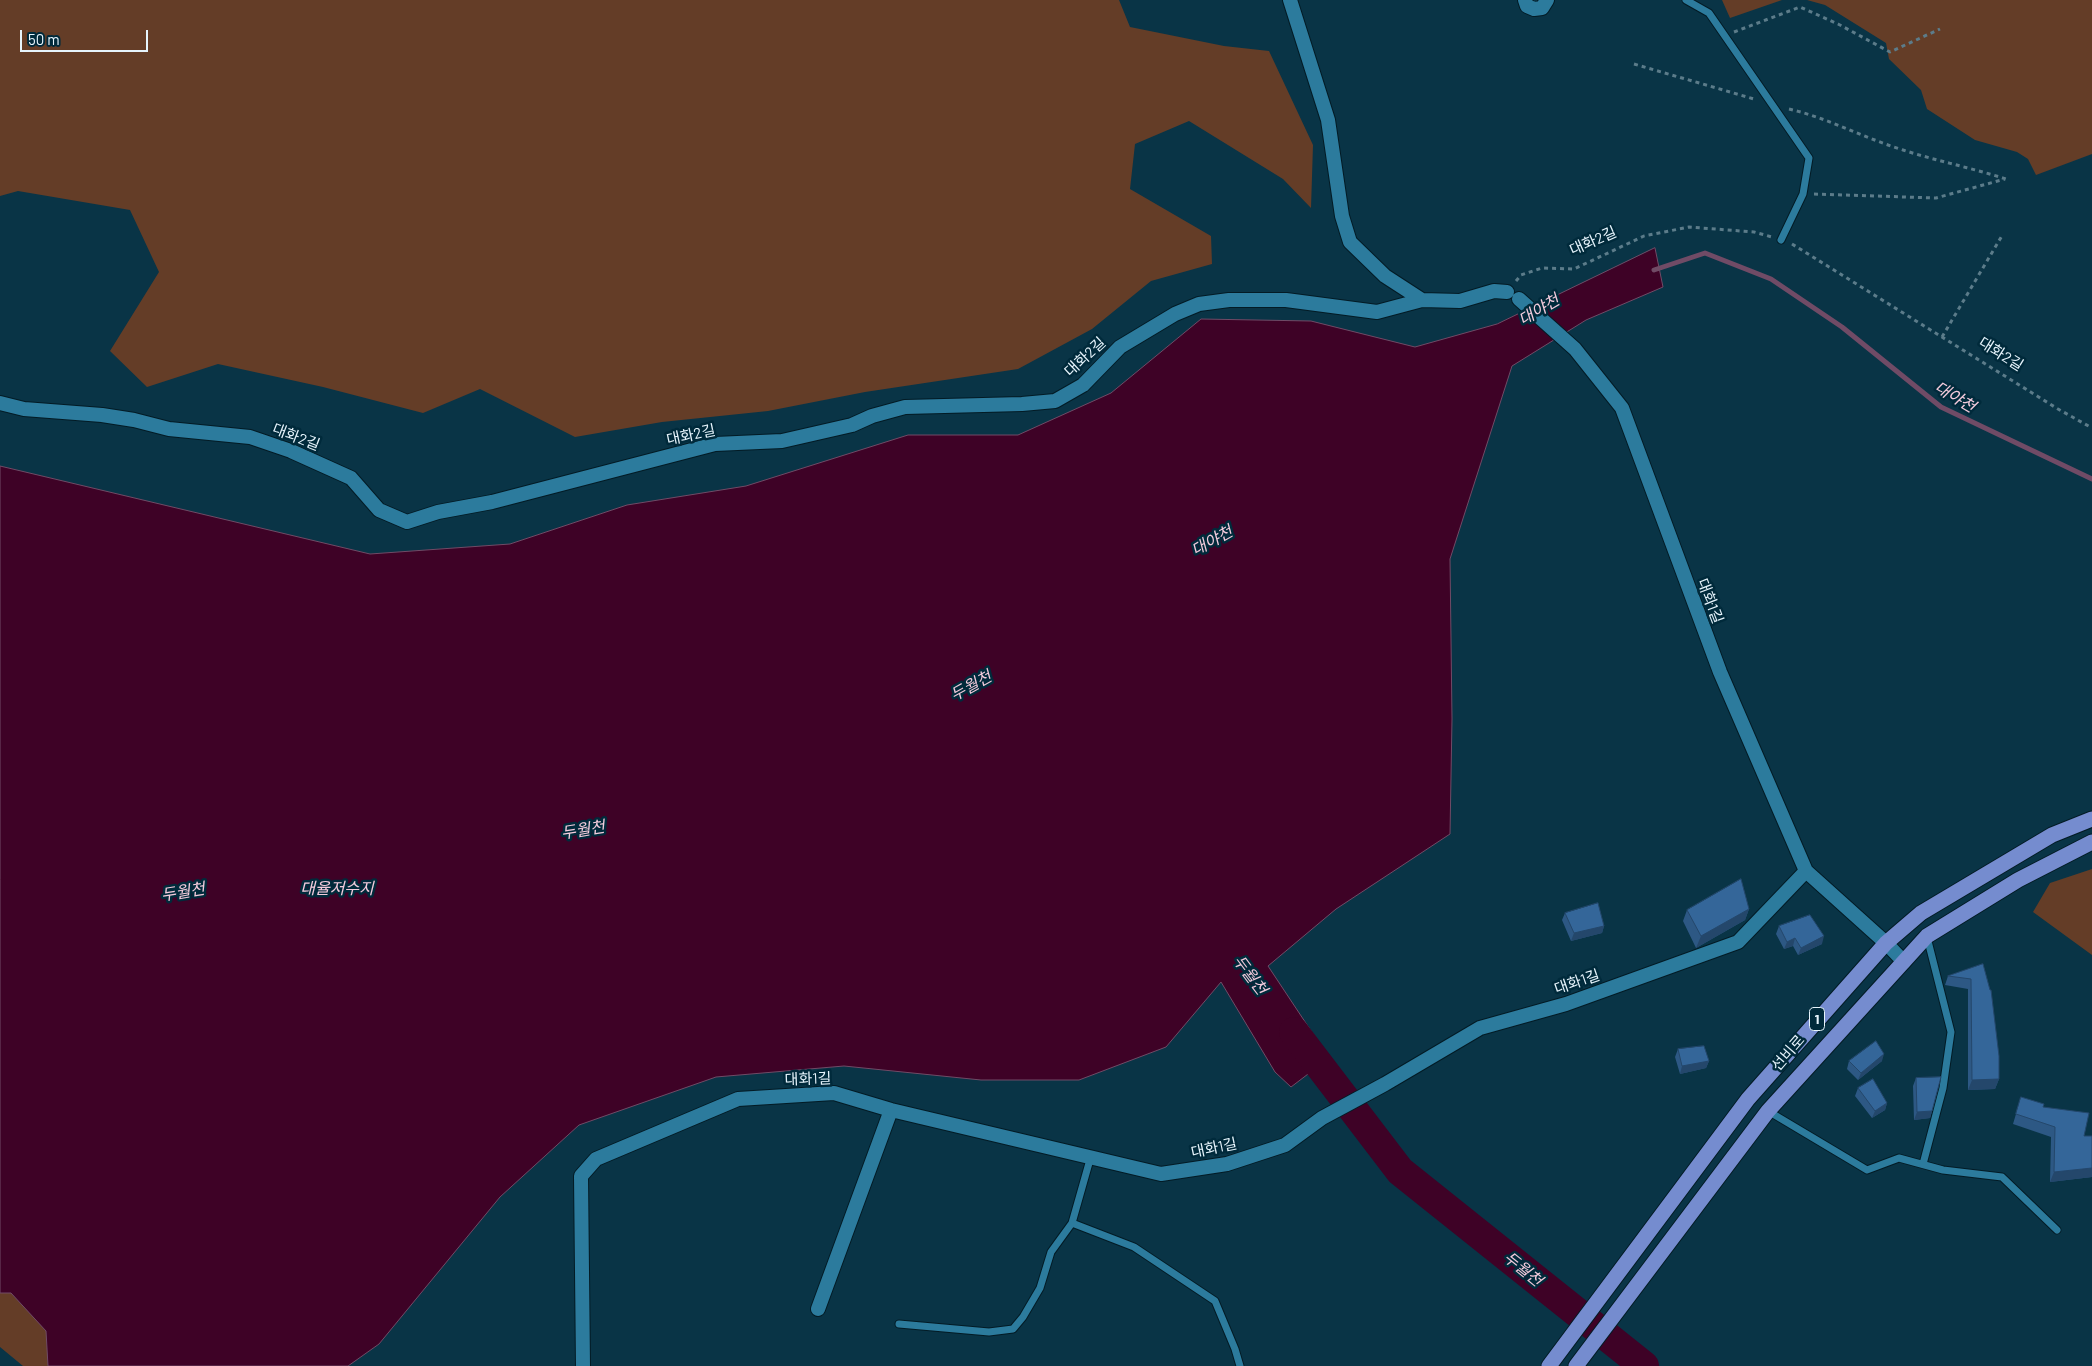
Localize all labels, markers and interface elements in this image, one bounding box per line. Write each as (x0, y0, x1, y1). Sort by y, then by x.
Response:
scale bar (22, 20, 150, 52)
text: 50 m (28, 30, 60, 48)
street label: 대화2길 (1567, 223, 1619, 259)
water label: 대야천 (1515, 290, 1563, 330)
street label: 대화2길 (1975, 333, 2027, 375)
street label: 대화2길 (1061, 334, 1109, 380)
water label: 대야천 (1931, 377, 1979, 417)
street label: 대화2길 (270, 420, 322, 454)
street label: 대화2길 (665, 421, 717, 449)
water label: 대야천 (1188, 522, 1236, 560)
street label: 대화1길 (1693, 576, 1727, 626)
water label: 두월천 (947, 667, 995, 705)
water label: 두월천 (560, 817, 606, 843)
water label: 두월천 (160, 879, 206, 905)
water label: 대율저수지 (300, 879, 374, 899)
water label: 두월천 (1229, 952, 1271, 998)
street label: 대화1길 (1552, 966, 1602, 998)
road number: 1 (1810, 1008, 1824, 1030)
street label: 선비로 (1768, 1031, 1808, 1075)
street label: 대화1길 (784, 1069, 832, 1089)
street label: 대화1길 (1189, 1134, 1239, 1162)
water label: 두월천 (1500, 1248, 1546, 1290)

